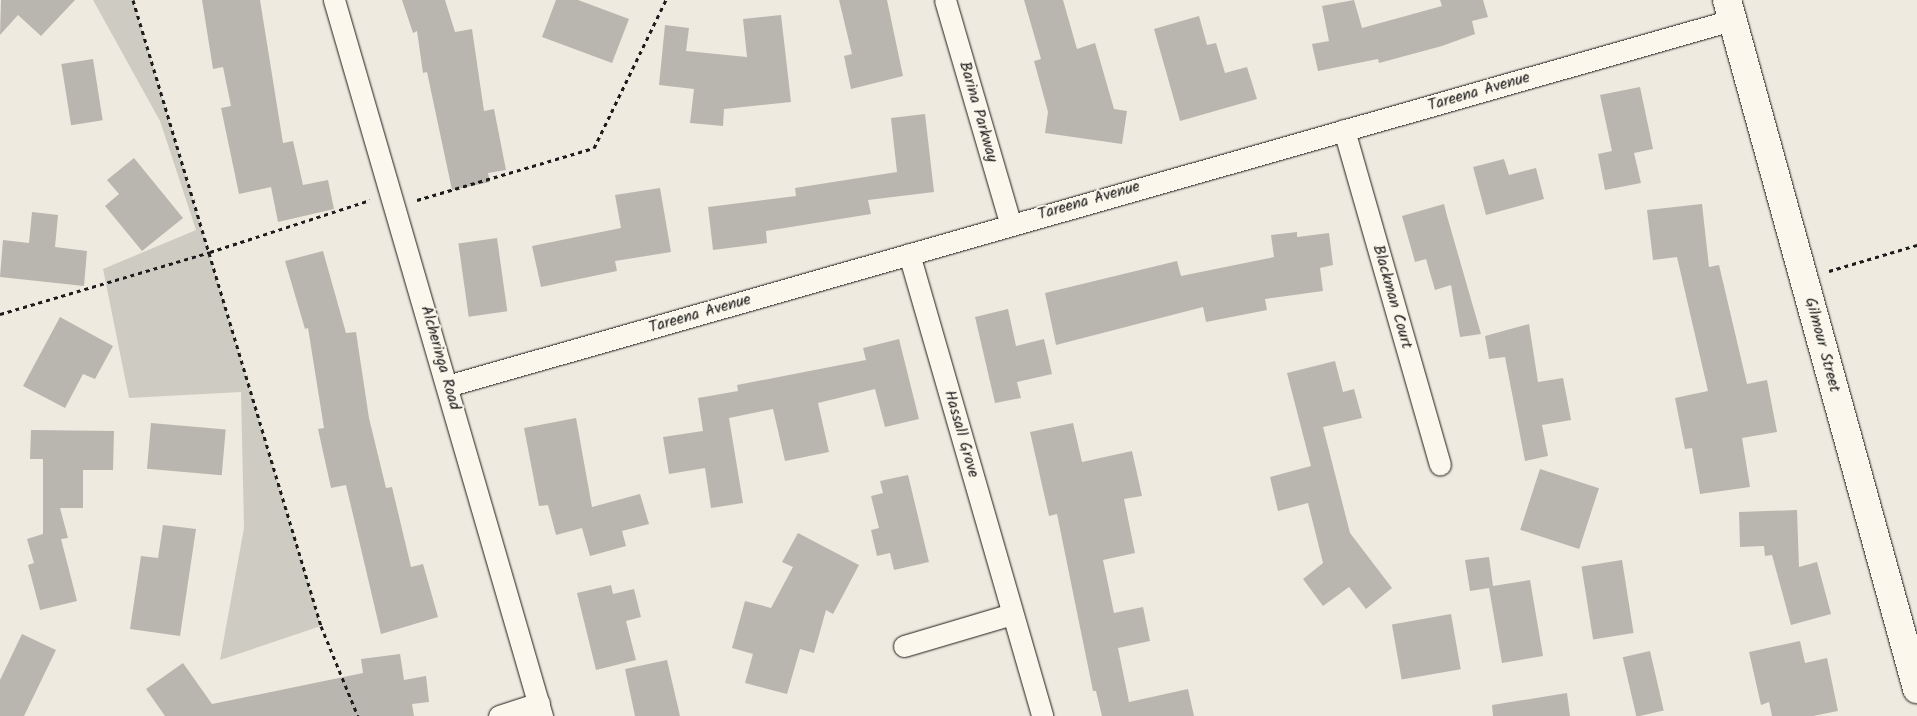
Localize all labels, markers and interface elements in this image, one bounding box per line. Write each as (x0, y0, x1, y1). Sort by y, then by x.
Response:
street label: Barina Parkway (954, 59, 1002, 165)
street label: Tareena Avenue (1426, 68, 1532, 116)
street label: Tareena Avenue (1036, 177, 1142, 225)
street label: Blackman Court (1368, 243, 1416, 351)
street label: Tareena Avenue (647, 290, 753, 338)
street label: Gilmour Street (1800, 295, 1844, 395)
street label: Alcheringa Road (416, 304, 464, 412)
street label: Hassall Grove (939, 388, 983, 480)

